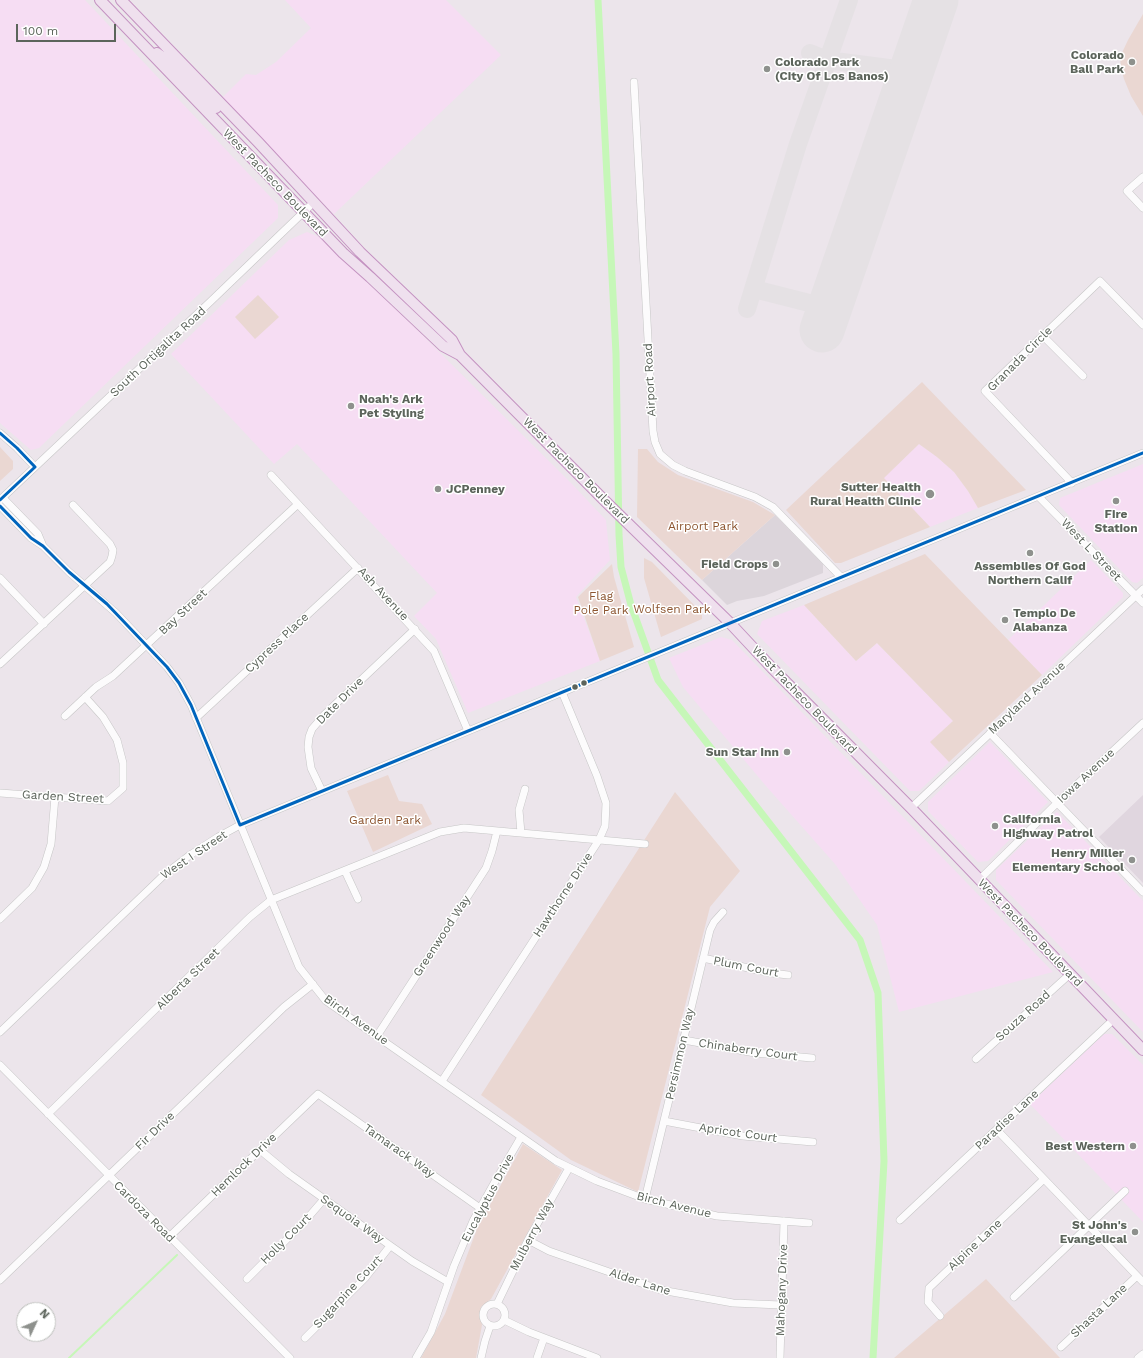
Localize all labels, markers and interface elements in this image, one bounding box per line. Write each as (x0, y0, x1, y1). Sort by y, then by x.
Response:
scale bar (18, 16, 118, 42)
text: 100 m (23, 24, 58, 38)
place label: Colorado Ball Park (1070, 48, 1124, 76)
place label: Colorado Park (City Of Los Banos) (775, 55, 889, 83)
marker: Colorado Ball Park (1127, 57, 1137, 67)
marker: Colorado Park (City Of Los Banos) (762, 64, 772, 74)
street label: West Pacheco Boulevard (220, 126, 330, 240)
street label: South Ortigalita Road (107, 304, 209, 400)
street label: Granada Circle (984, 323, 1056, 395)
street label: Airport Road (641, 343, 659, 417)
place label: Noah's Ark Pet Styling (359, 392, 424, 420)
marker: Noah's Ark Pet Styling (346, 401, 356, 411)
street label: West Pacheco Boulevard (520, 415, 632, 527)
place label: Sutter Health Rural Health Clinic (810, 480, 921, 508)
place label: JCPenney (446, 482, 505, 496)
marker: JCPenney (433, 484, 443, 494)
marker: Sutter Health Rural Health Clinic (924, 488, 936, 500)
marker: Fire Station (1111, 496, 1121, 506)
place label: Fire Station (1094, 507, 1138, 535)
street label: West L Street (1058, 516, 1124, 584)
park label: Airport Park (668, 519, 738, 533)
marker: Assemblies Of God Northern Calif (1025, 548, 1035, 558)
place label: Field Crops (701, 557, 768, 571)
marker: Field Crops (771, 559, 781, 569)
place label: Assemblies Of God Northern Calif (974, 559, 1086, 587)
street label: Ash Avenue (354, 564, 412, 624)
street label: Bay Street (156, 586, 210, 638)
park label: Flag Pole Park (574, 589, 628, 617)
park label: Wolfsen Park (633, 602, 711, 616)
place label: Templo De Alabanza (1013, 606, 1076, 634)
street label: Cypress Place (242, 610, 312, 676)
marker: Templo De Alabanza (1000, 615, 1010, 625)
street label: West Pacheco Boulevard (749, 643, 859, 757)
street label: Maryland Avenue (986, 659, 1068, 737)
street label: Date Drive (313, 674, 367, 728)
unlabelled marker (579, 678, 589, 688)
unlabelled marker (570, 682, 580, 692)
place label: Sun Star Inn (706, 745, 779, 759)
street label: Iowa Avenue (1054, 746, 1118, 806)
marker: Sun Star Inn (782, 747, 792, 757)
street label: Garden Street (22, 788, 104, 806)
place label: California Highway Patrol (1003, 812, 1093, 840)
park label: Garden Park (349, 813, 421, 827)
marker: California Highway Patrol (990, 821, 1000, 831)
street label: West I Street (158, 827, 230, 883)
place label: Henry Miller Elementary School (1012, 846, 1124, 874)
street label: Hawthorne Drive (530, 850, 596, 940)
marker: Henry Miller Elementary School (1127, 855, 1137, 865)
street label: West Pacheco Boulevard (975, 876, 1085, 990)
street label: Greenwood Way (410, 893, 474, 979)
street label: Alberta Street (153, 945, 223, 1013)
street label: Plum Court (712, 954, 780, 980)
street label: Souza Road (993, 988, 1053, 1044)
street label: Birch Avenue (321, 992, 391, 1048)
street label: Persimmon Way (662, 1007, 698, 1101)
street label: Chinaberry Court (697, 1036, 799, 1064)
street label: Paradise Lane (972, 1087, 1042, 1153)
street label: Fir Drive (132, 1109, 178, 1153)
street label: Apricot Court (698, 1120, 778, 1146)
street label: Tamarack Way (361, 1121, 437, 1181)
street label: Hemlock Drive (208, 1130, 280, 1200)
place label: Best Western (1045, 1139, 1125, 1153)
marker: Best Western (1128, 1141, 1138, 1151)
street label: Eucalyptus Drive (459, 1151, 517, 1245)
street label: Cardoza Road (110, 1178, 178, 1246)
street label: Birch Avenue (635, 1189, 713, 1221)
street label: Sequoia Way (317, 1192, 387, 1246)
street label: Mulberry Way (507, 1197, 557, 1273)
street label: Holly Court (258, 1211, 314, 1267)
street label: Alpine Lane (945, 1216, 1005, 1274)
place label: St John's Evangelical (1060, 1218, 1127, 1246)
marker: St John's Evangelical (1130, 1227, 1140, 1237)
street label: Mahogany Drive (773, 1244, 791, 1336)
street label: Sugarpine Court (310, 1252, 386, 1332)
street label: Alder Lane (608, 1265, 672, 1299)
street label: Shasta Lane (1068, 1281, 1130, 1341)
north arrow (16, 1302, 56, 1342)
text: N (37, 1307, 52, 1321)

